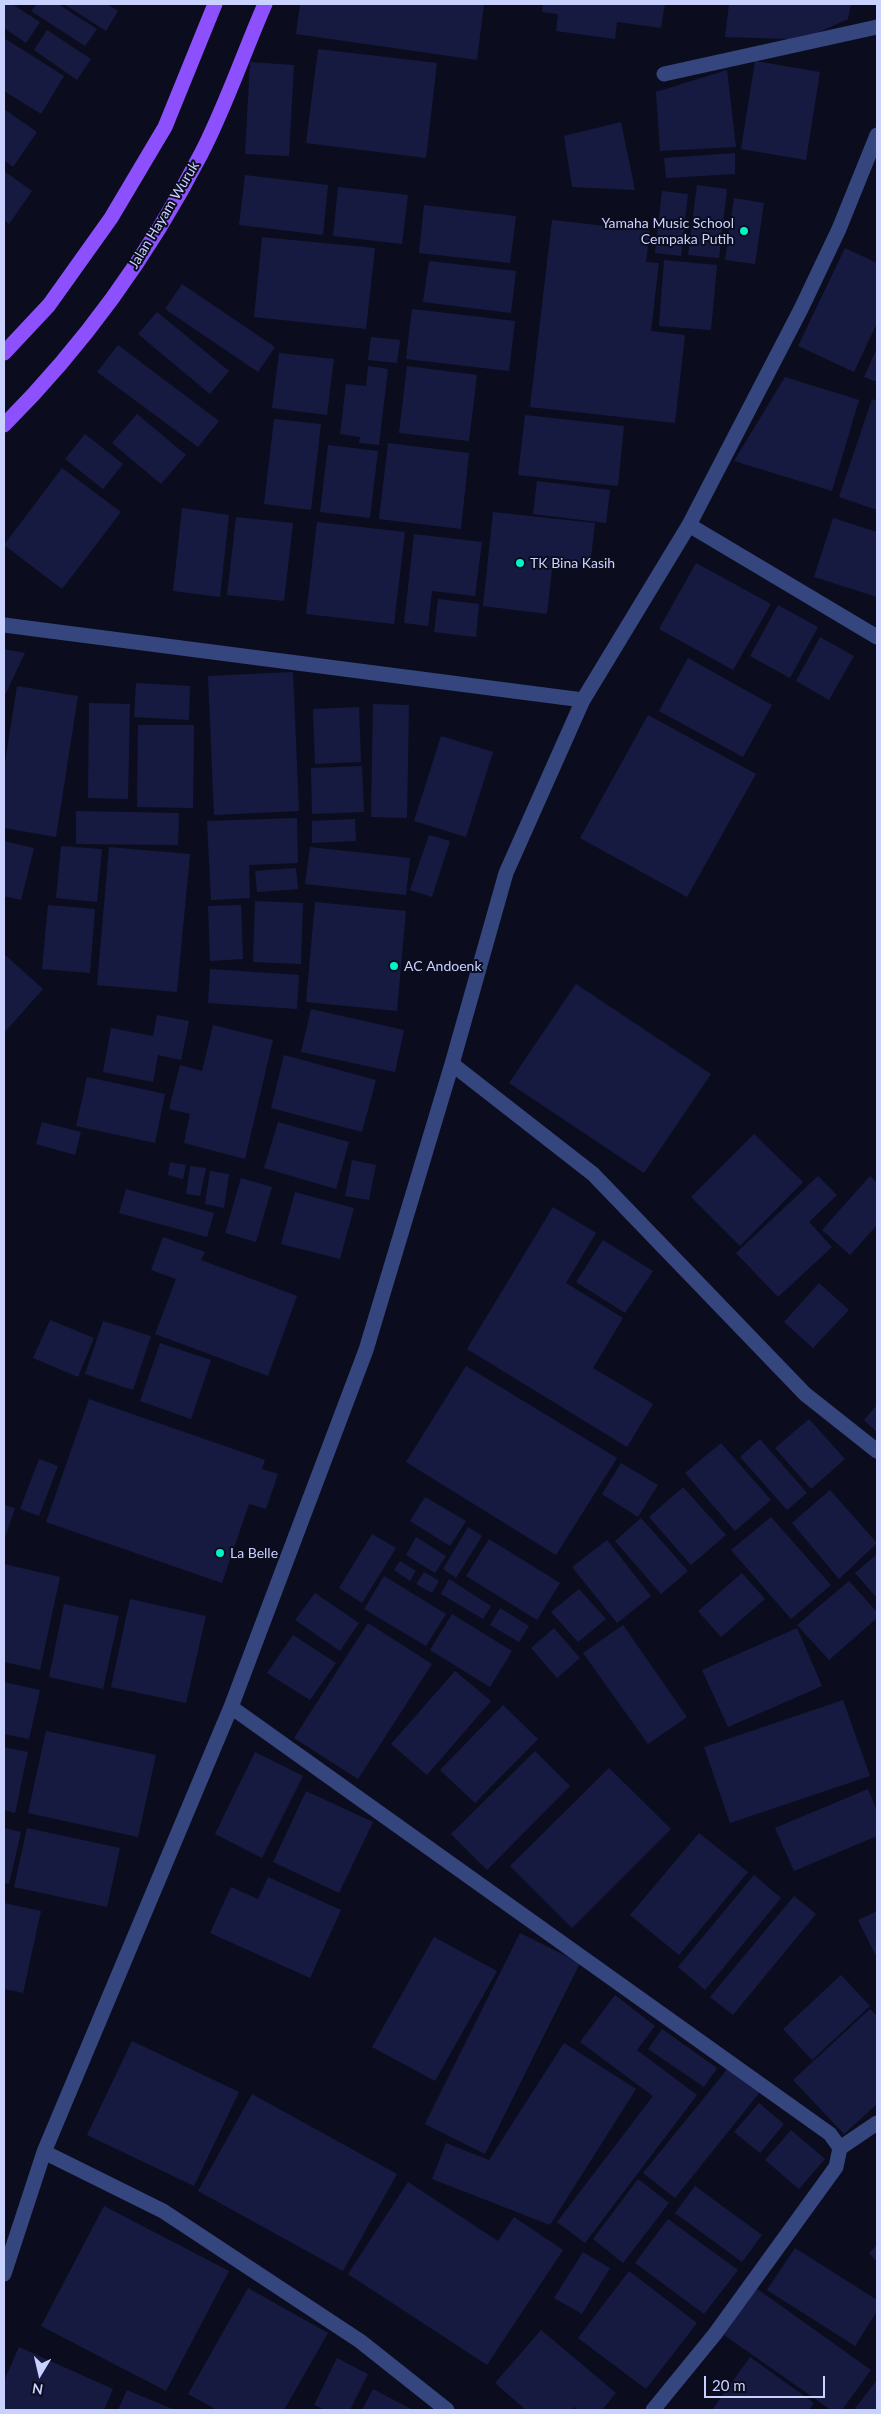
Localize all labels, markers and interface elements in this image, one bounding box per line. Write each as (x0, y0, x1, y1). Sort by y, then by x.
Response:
street label: Jalan Hayam Wuruk (125, 158, 203, 272)
place label: Yamaha Music School Cempaka Putih (601, 215, 734, 248)
marker: Yamaha Music School Cempaka Putih (738, 225, 750, 237)
place label: TK Bina Kasih (530, 555, 615, 571)
marker: TK Bina Kasih (514, 557, 526, 569)
place label: AC Andoenk (404, 958, 482, 974)
marker: AC Andoenk (388, 960, 400, 972)
place label: La Belle (230, 1545, 278, 1561)
marker: La Belle (214, 1547, 226, 1559)
north arrow (15, 2349, 65, 2399)
scale bar (706, 2366, 827, 2398)
text: 20 m (712, 2376, 746, 2394)
text: N (31, 2380, 44, 2399)

